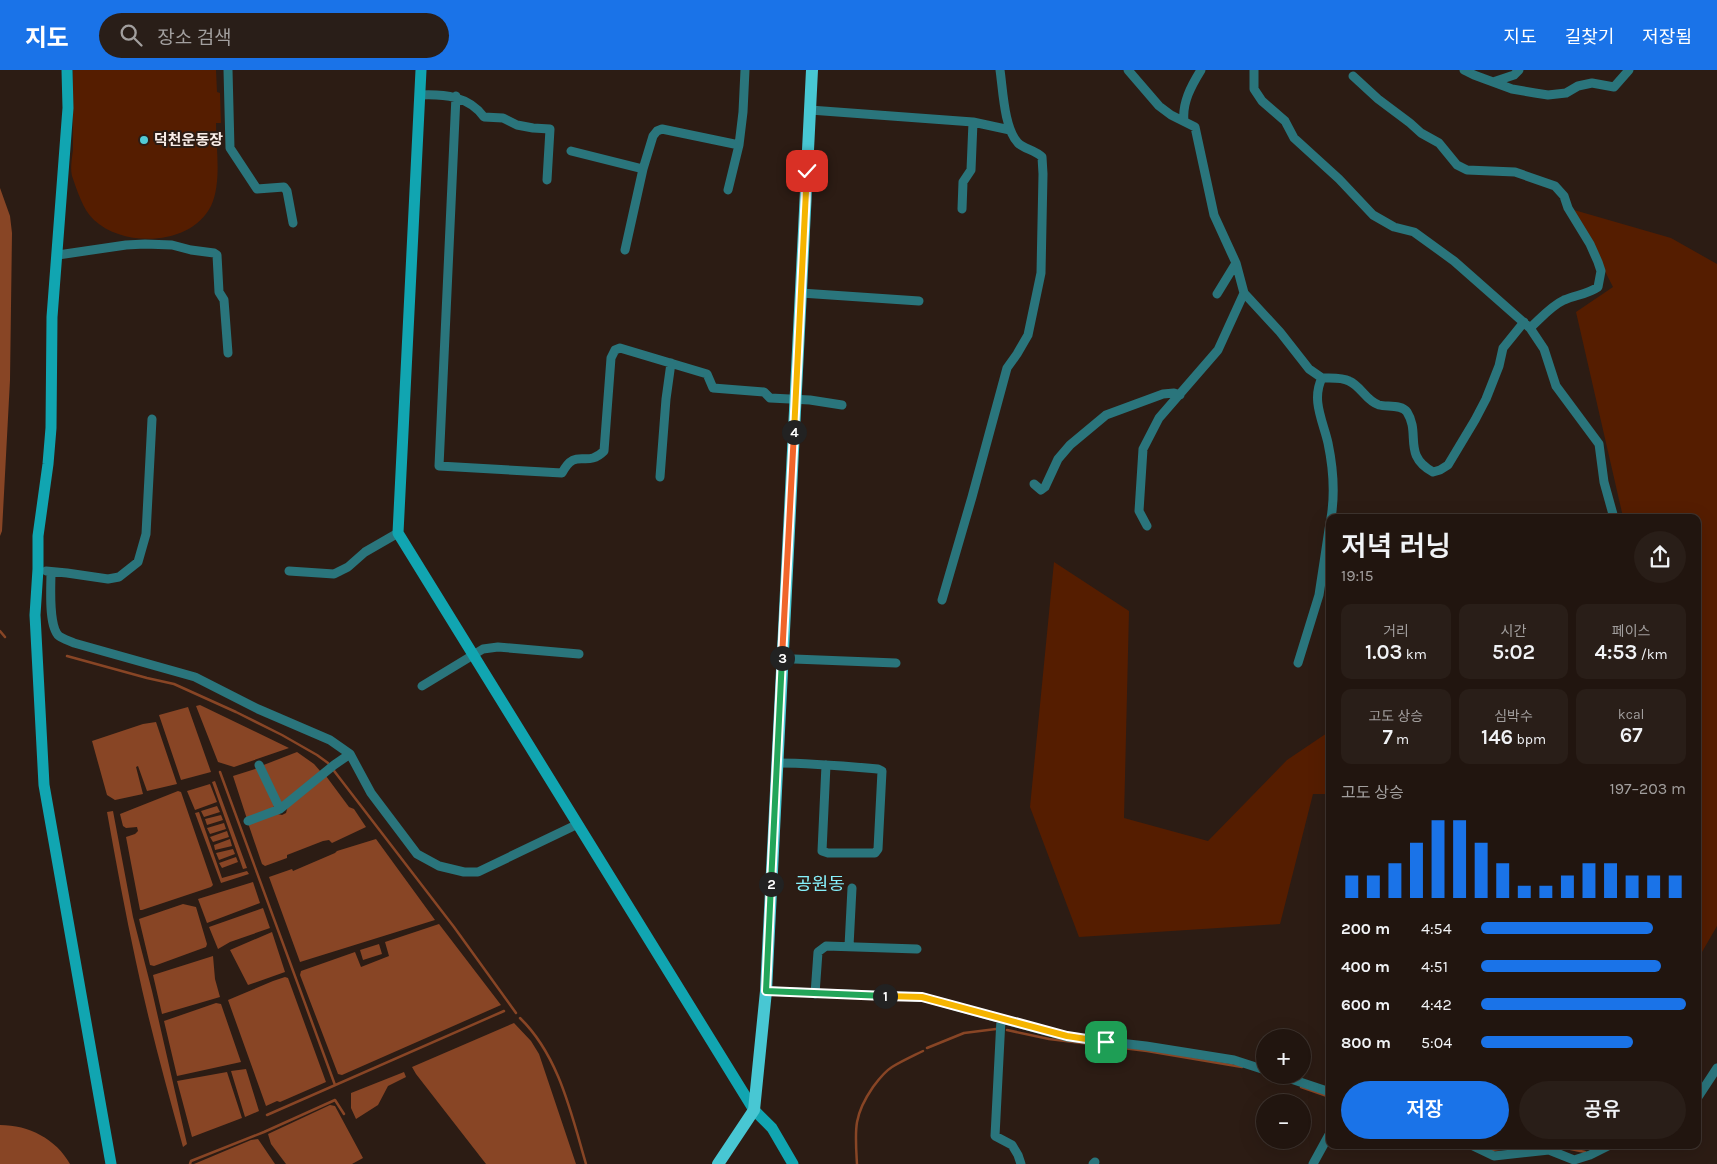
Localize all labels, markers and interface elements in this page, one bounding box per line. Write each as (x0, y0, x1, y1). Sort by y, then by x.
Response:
search box (99, 13, 449, 58)
icon: search (117, 21, 145, 49)
text: 지도 (25, 24, 69, 52)
text: 지도 (1504, 26, 1537, 48)
text: 길찾기 (1565, 26, 1614, 48)
text: 저장됨 (1642, 26, 1692, 48)
text: 장소 검색 (157, 27, 232, 49)
place label: 덕천운동장 (154, 131, 223, 149)
marker: 덕천운동장 (138, 134, 150, 146)
pin (786, 150, 828, 192)
icon: check (793, 157, 821, 185)
pin: 4 (782, 420, 806, 444)
text: 4 (790, 424, 799, 441)
text: 저녁 러닝 (1341, 530, 1451, 563)
button: share (1634, 531, 1686, 583)
text: 19:15 (1341, 566, 1374, 585)
text: 거리 (1383, 623, 1409, 640)
text: 시간 (1501, 623, 1526, 640)
text: 페이스 (1612, 623, 1650, 640)
text: 1.03 (1365, 640, 1402, 664)
text: 5:02 (1492, 640, 1535, 664)
text: 4:53 (1595, 640, 1637, 664)
pin: 3 (770, 646, 794, 670)
text: km (1402, 646, 1427, 663)
text: /km (1637, 646, 1668, 663)
text: 3 (778, 650, 787, 667)
text: kcal (1618, 706, 1645, 723)
text: 고도 상승 (1368, 708, 1423, 725)
text: 심박수 (1494, 708, 1533, 725)
text: 67 (1620, 723, 1643, 747)
text: 7 (1382, 725, 1393, 749)
text: 146 (1481, 725, 1513, 749)
text: m (1393, 731, 1409, 748)
text: bpm (1513, 731, 1546, 748)
text: 197–203 m (1609, 779, 1686, 798)
text: 고도 상승 (1341, 783, 1404, 802)
pin: 2 (758, 872, 784, 896)
district label: 공원동 (795, 873, 845, 895)
text: 2 (767, 876, 776, 893)
text: 200 m (1341, 919, 1390, 938)
text: 4:54 (1421, 919, 1452, 938)
text: 400 m (1341, 957, 1390, 976)
text: 4:51 (1421, 957, 1448, 976)
pin: 1 (872, 984, 898, 1008)
text: 1 (883, 988, 888, 1005)
text: 600 m (1341, 995, 1390, 1014)
text: 4:42 (1421, 995, 1452, 1014)
pin (1085, 1021, 1127, 1063)
icon: arrive (1092, 1028, 1120, 1056)
map controls (1256, 1029, 1311, 1149)
button: + (1256, 1029, 1311, 1084)
text: 800 m (1341, 1033, 1391, 1052)
text: 5:04 (1421, 1033, 1452, 1052)
button: 저장 (1341, 1081, 1509, 1139)
button: 공유 (1519, 1081, 1686, 1139)
button: − (1256, 1094, 1311, 1149)

